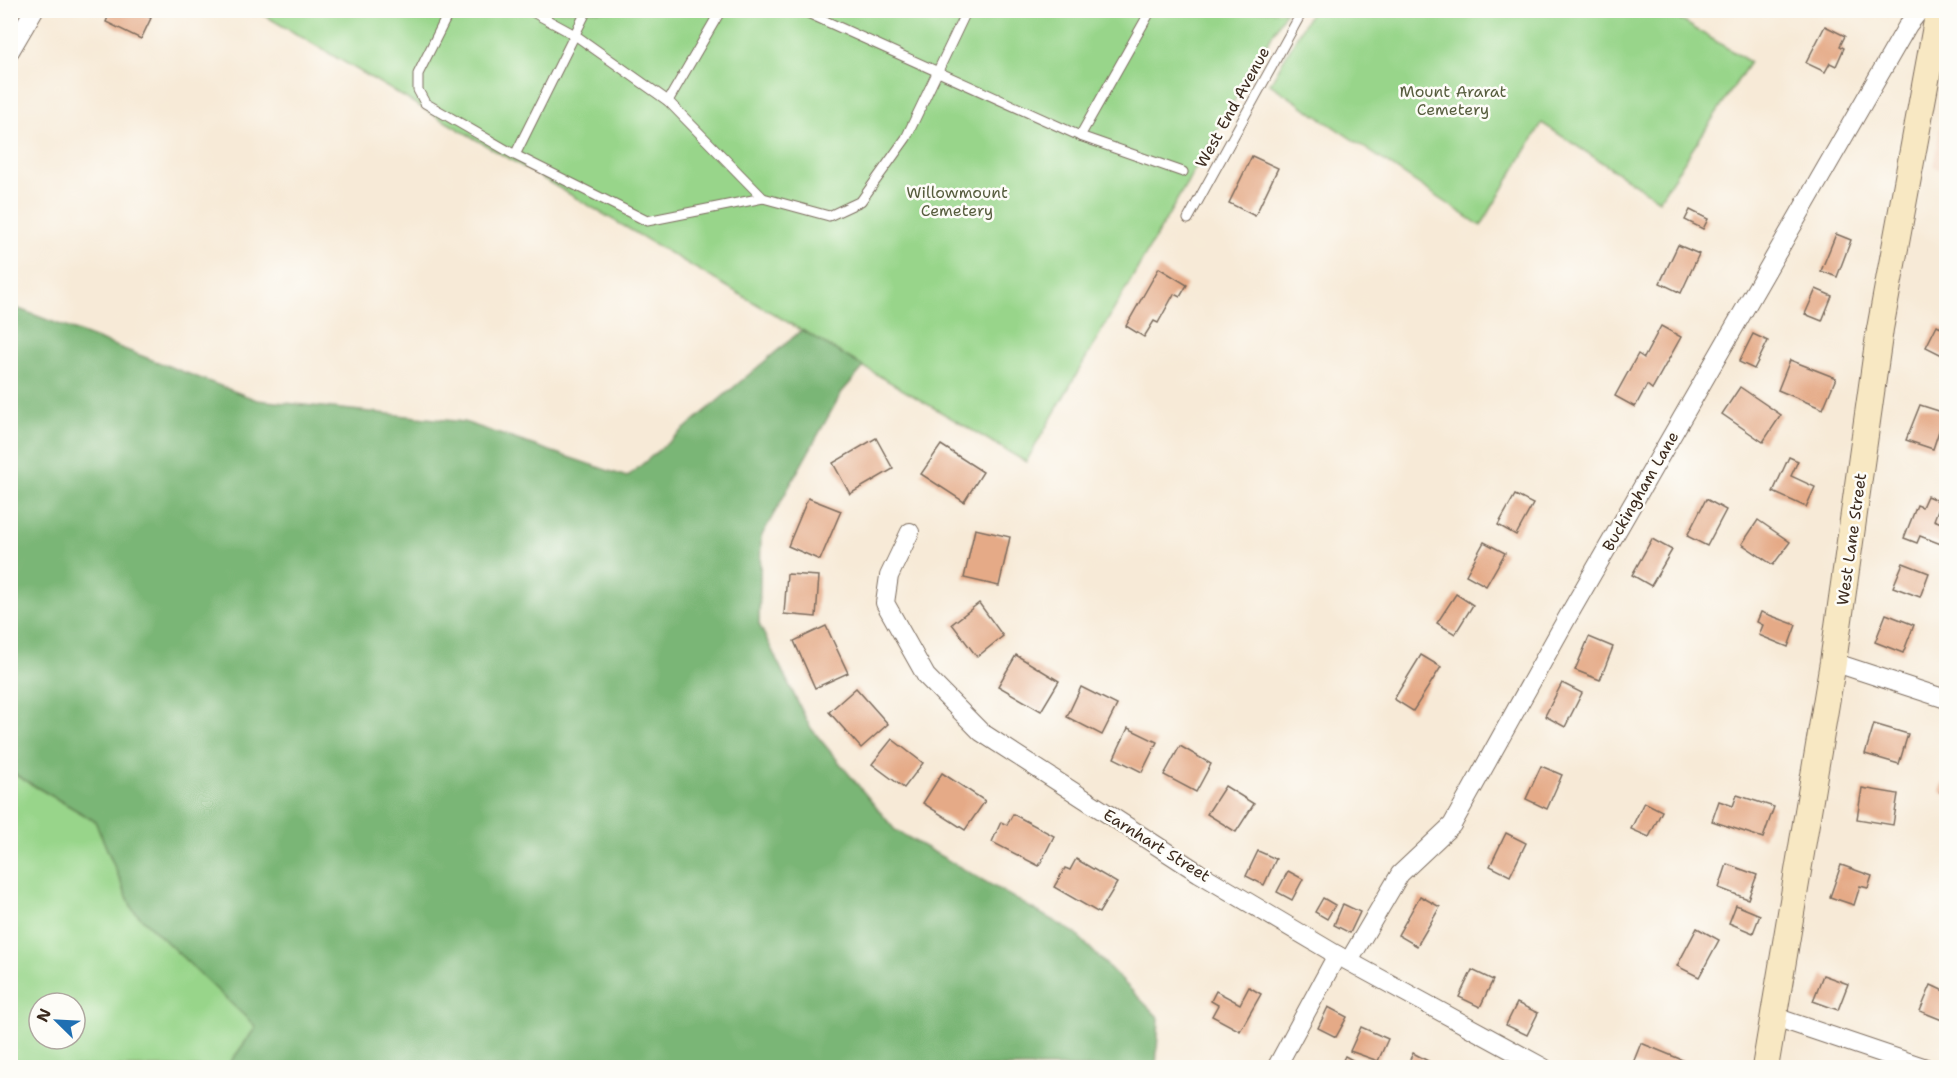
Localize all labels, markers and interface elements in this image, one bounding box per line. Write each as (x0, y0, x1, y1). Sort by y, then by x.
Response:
street label: West End Avenue (1191, 43, 1274, 171)
park label: Mount Ararat Cemetery (1399, 81, 1507, 120)
park label: Willowmount Cemetery (906, 182, 1008, 221)
street label: Buckingham Lane (1598, 427, 1683, 555)
street label: West Lane Street (1832, 472, 1871, 607)
street label: Earnhart Street (1099, 804, 1214, 887)
north arrow (27, 991, 87, 1051)
text: N (32, 1005, 56, 1025)

